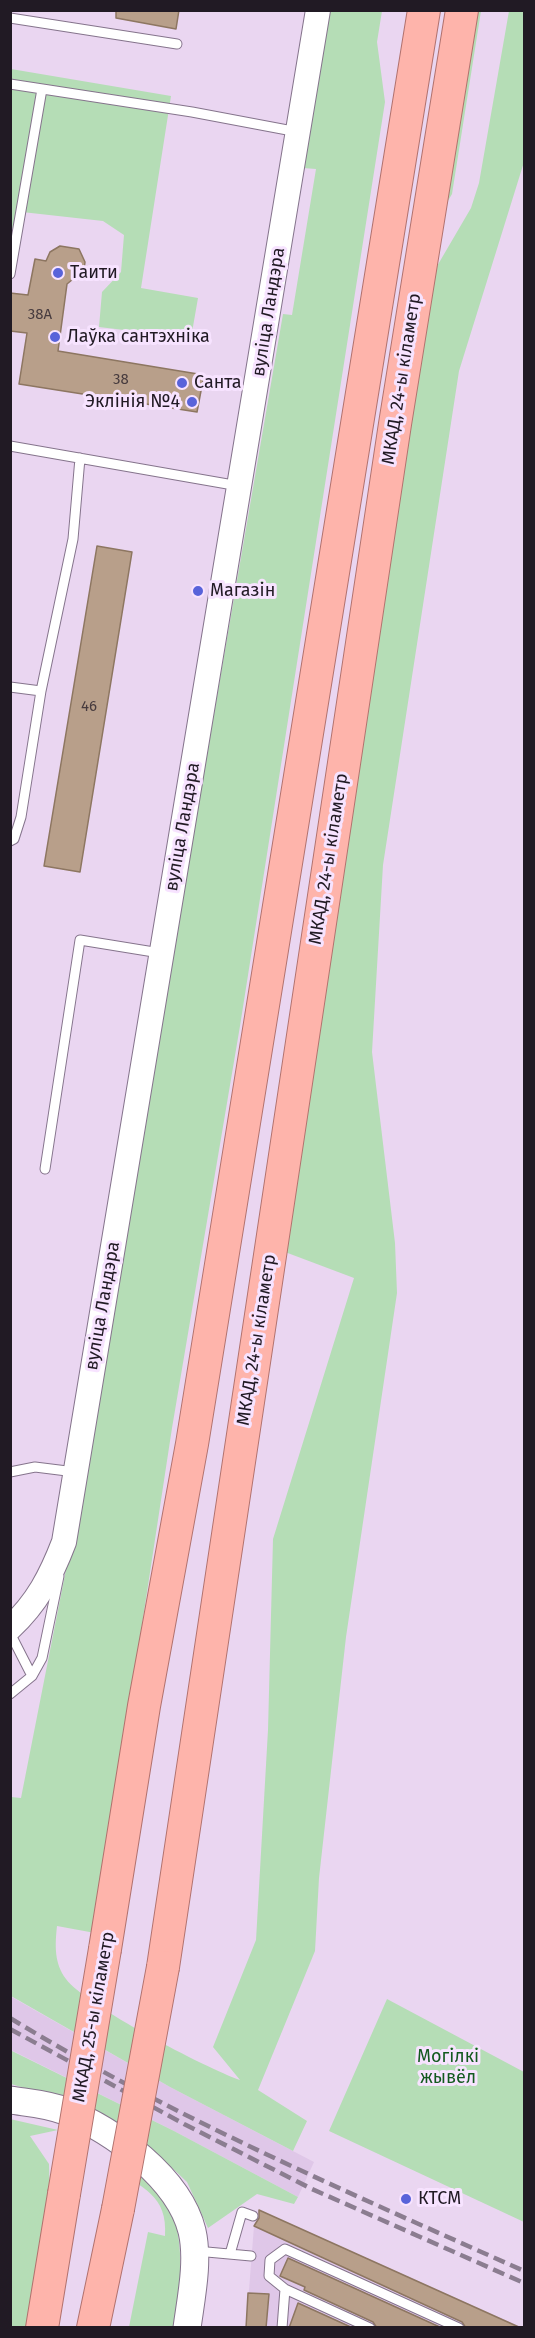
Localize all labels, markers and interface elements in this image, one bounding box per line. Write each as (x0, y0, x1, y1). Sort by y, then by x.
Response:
street label: вуліца Ландэра (248, 246, 290, 378)
place label: Таити (70, 262, 118, 284)
marker: Таити (51, 266, 65, 280)
street label: МКАД, 24-ы кіламетр (378, 292, 426, 466)
house number: 38А (28, 306, 52, 324)
place label: Лаўка сантэхніка (67, 326, 210, 348)
marker: Лаўка сантэхніка (48, 330, 62, 344)
house number: 38 (113, 371, 129, 389)
place label: Санта (194, 372, 242, 394)
marker: Санта (175, 376, 189, 390)
place label: Эклінія №4 (85, 391, 180, 413)
marker: Эклінія №4 (185, 395, 199, 409)
place label: Магазін (210, 580, 275, 602)
marker: Магазін (191, 584, 205, 598)
house number: 46 (81, 698, 97, 716)
street label: вуліца Ландэра (161, 761, 205, 893)
street label: МКАД, 24-ы кіламетр (305, 772, 353, 946)
street label: вуліца Ландэра (81, 1240, 125, 1372)
street label: МКАД, 24-ы кіламетр (233, 1253, 281, 1427)
street label: МКАД, 25-ы кіламетр (68, 1930, 120, 2104)
park label: Могілкі жывёл (417, 2046, 479, 2088)
place label: КТСМ (418, 2188, 461, 2210)
marker: КТСМ (399, 2192, 413, 2206)

